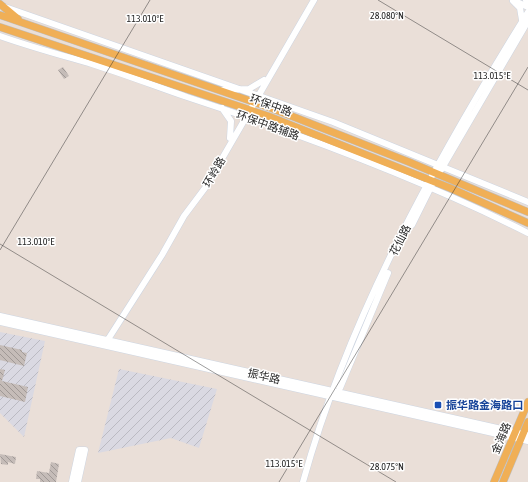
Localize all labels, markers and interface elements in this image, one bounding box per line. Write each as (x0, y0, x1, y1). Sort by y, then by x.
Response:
text: 28.080°N (370, 10, 404, 21)
text: 113.010°E (127, 13, 164, 24)
text: 113.015°E (474, 70, 511, 81)
street label: 环保中路 (248, 92, 294, 118)
street label: 环保中路辅路 (235, 108, 301, 142)
street label: 环岭路 (201, 155, 227, 189)
street label: 花仙路 (387, 223, 413, 257)
text: 113.010°E (18, 236, 55, 247)
street label: 振华路 (247, 366, 281, 386)
place label: 振华路金海路口 (446, 399, 523, 411)
marker: 振华路金海路口 (433, 400, 443, 410)
street label: 金海路 (489, 420, 513, 456)
text: 113.015°E (266, 458, 303, 469)
text: 28.075°N (370, 461, 404, 472)

